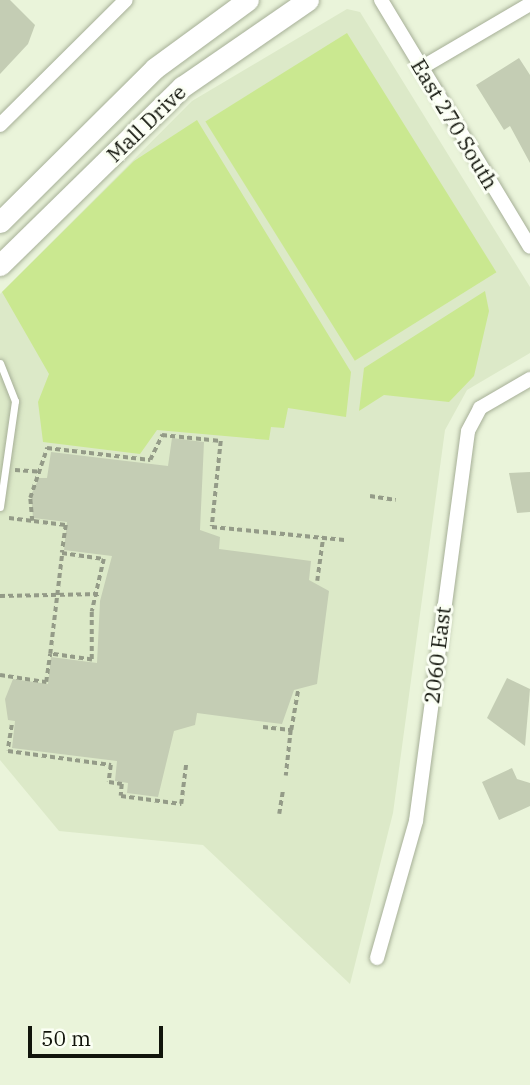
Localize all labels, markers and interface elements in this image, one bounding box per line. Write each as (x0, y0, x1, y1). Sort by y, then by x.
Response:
street label: East 270 South (406, 54, 504, 194)
street label: Mall Drive (101, 79, 191, 167)
street label: 2060 East (419, 605, 455, 705)
scale bar (32, 1012, 166, 1056)
text: 50 m (41, 1024, 91, 1052)

